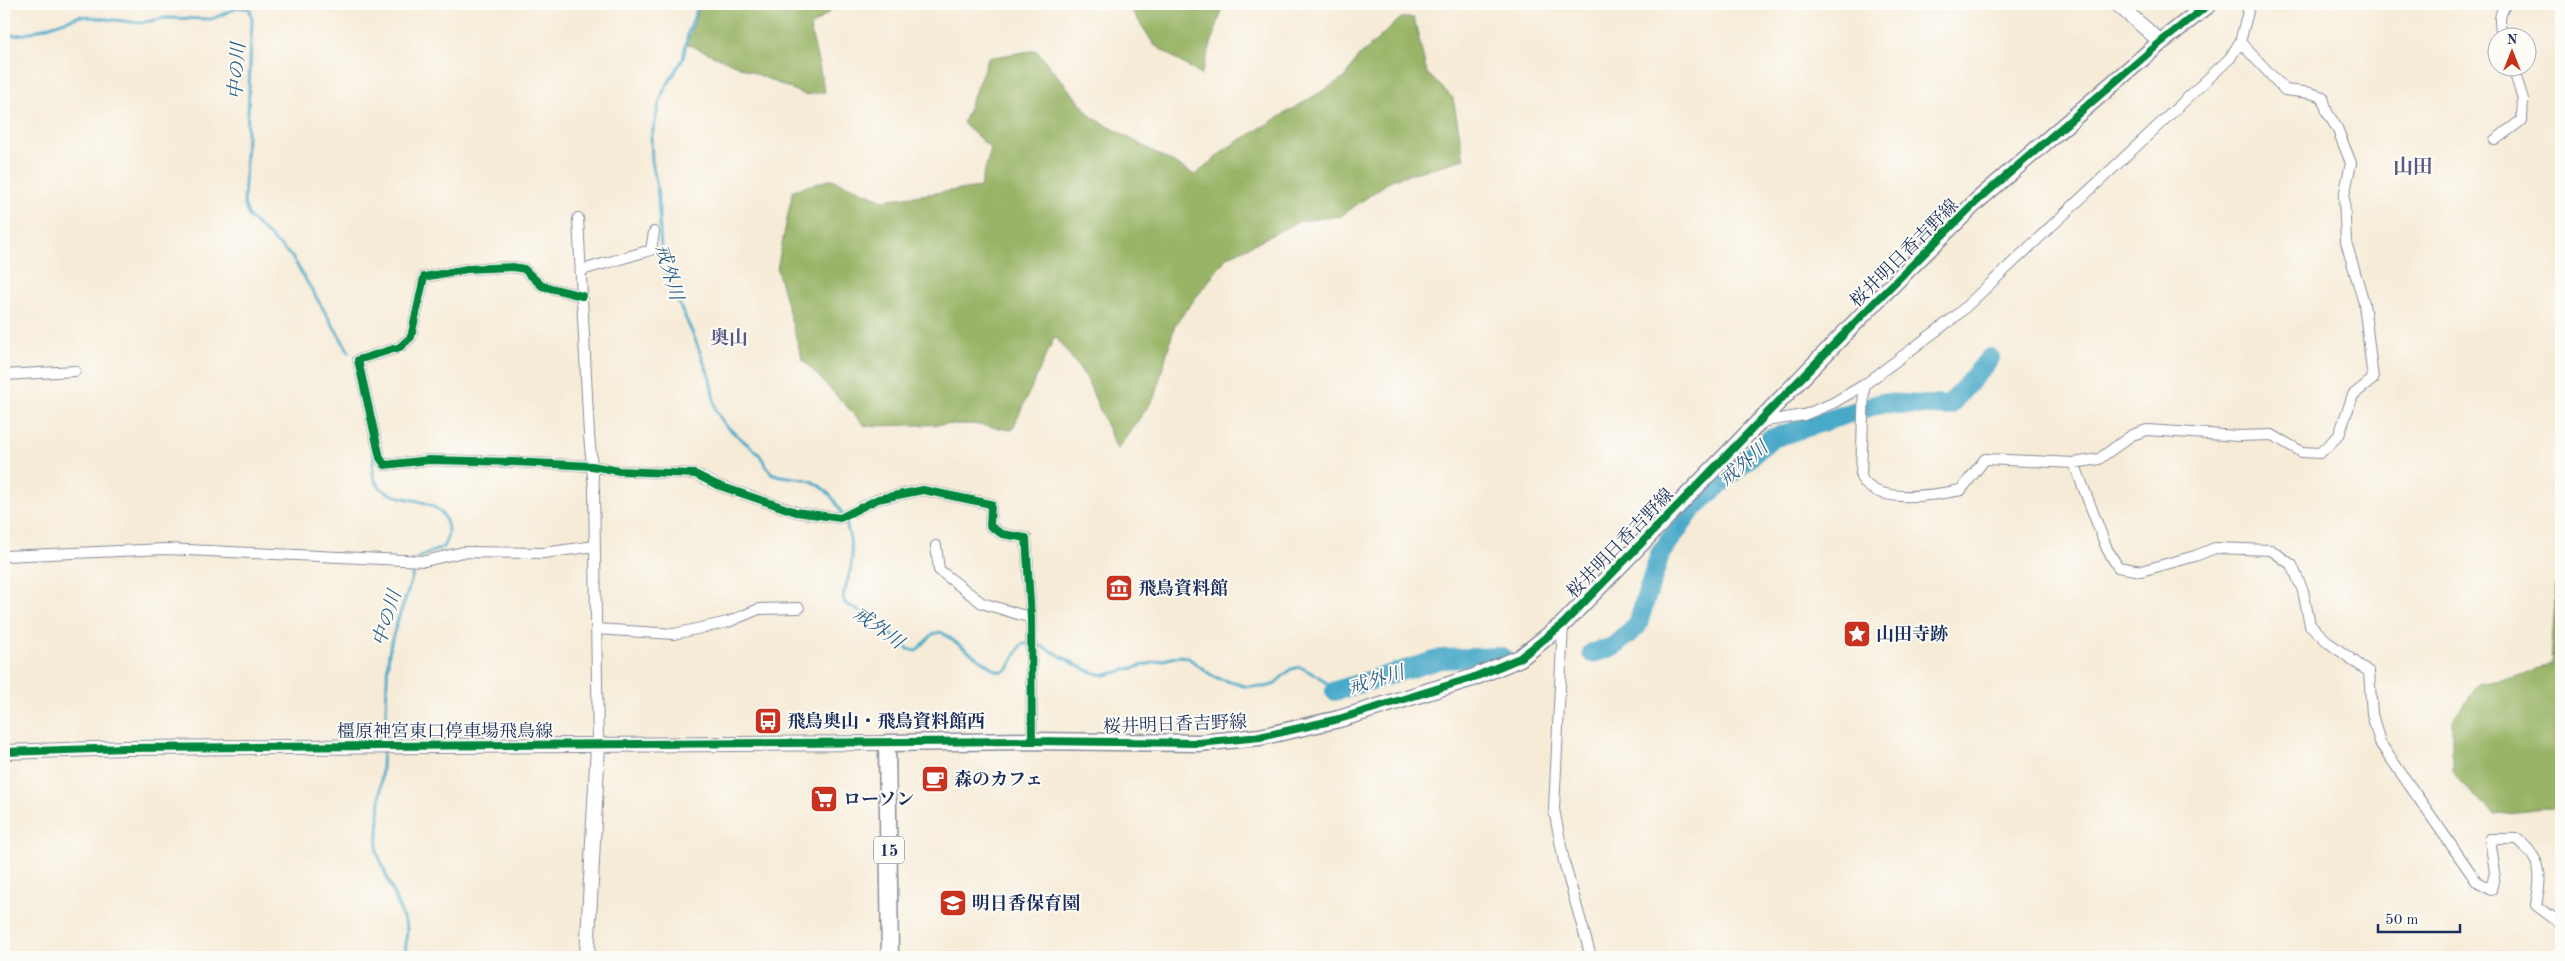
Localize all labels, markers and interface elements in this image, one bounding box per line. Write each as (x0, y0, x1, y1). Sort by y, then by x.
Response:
north arrow (2488, 28, 2538, 78)
text: N (2507, 33, 2518, 47)
water label: 中の川 (226, 40, 250, 100)
district label: 山田 (2393, 156, 2433, 178)
street label: 桜井明日香吉野線 (1846, 195, 1962, 311)
water label: 戒外川 (651, 242, 687, 305)
district label: 奥山 (710, 327, 748, 349)
water label: 戒外川 (1716, 436, 1774, 491)
street label: 桜井明日香吉野線 (1563, 484, 1677, 602)
museum icon: 飛鳥資料館 (1104, 573, 1134, 603)
place label: 飛鳥資料館 (1138, 578, 1228, 598)
water label: 中の川 (369, 586, 406, 649)
water label: 戒外川 (849, 603, 909, 655)
place icon: 山田寺跡 (1842, 619, 1872, 649)
place label: 山田寺跡 (1876, 624, 1948, 644)
water label: 戒外川 (1346, 661, 1409, 699)
bus stop icon: 飛鳥奥山・飛鳥資料館西 (753, 706, 783, 736)
place label: 飛鳥奥山・飛鳥資料館西 (787, 711, 985, 731)
street label: 桜井明日香吉野線 (1103, 711, 1247, 737)
street label: 橿原神宮東口停車場飛鳥線 (337, 721, 553, 741)
cafe icon: 森のカフェ (920, 764, 950, 794)
place label: 森のカフェ (954, 769, 1043, 789)
supermarket icon: ローソン (809, 784, 839, 814)
place label: ローソン (843, 791, 914, 809)
road number: 15 (874, 836, 904, 864)
school or university icon: 明日香保育園 (938, 888, 968, 918)
place label: 明日香保育園 (972, 893, 1080, 913)
scale bar (2378, 901, 2460, 933)
text: 50 m (2385, 913, 2419, 928)

